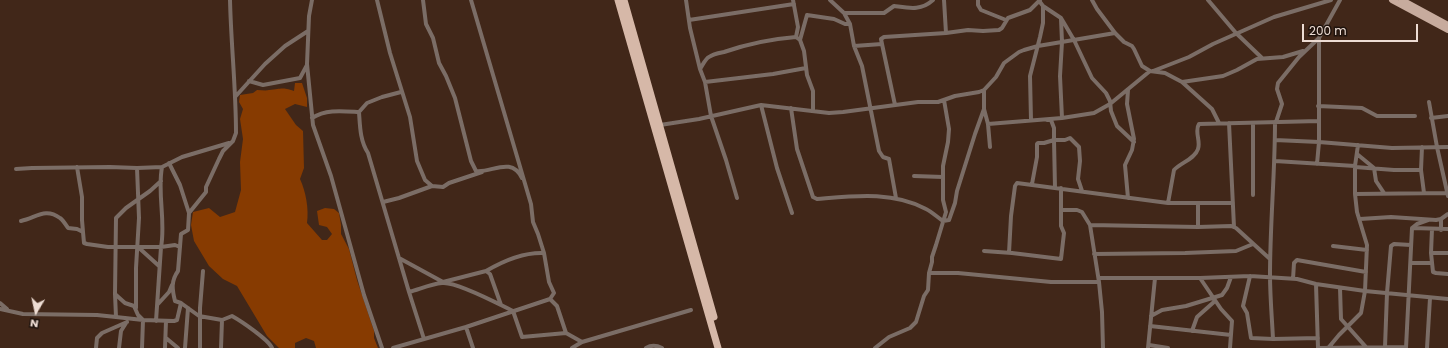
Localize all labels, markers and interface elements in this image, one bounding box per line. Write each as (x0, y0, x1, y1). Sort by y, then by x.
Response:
scale bar (1304, 16, 1420, 42)
text: 200 m (1309, 22, 1347, 39)
north arrow (16, 292, 56, 332)
text: N (29, 315, 39, 332)

